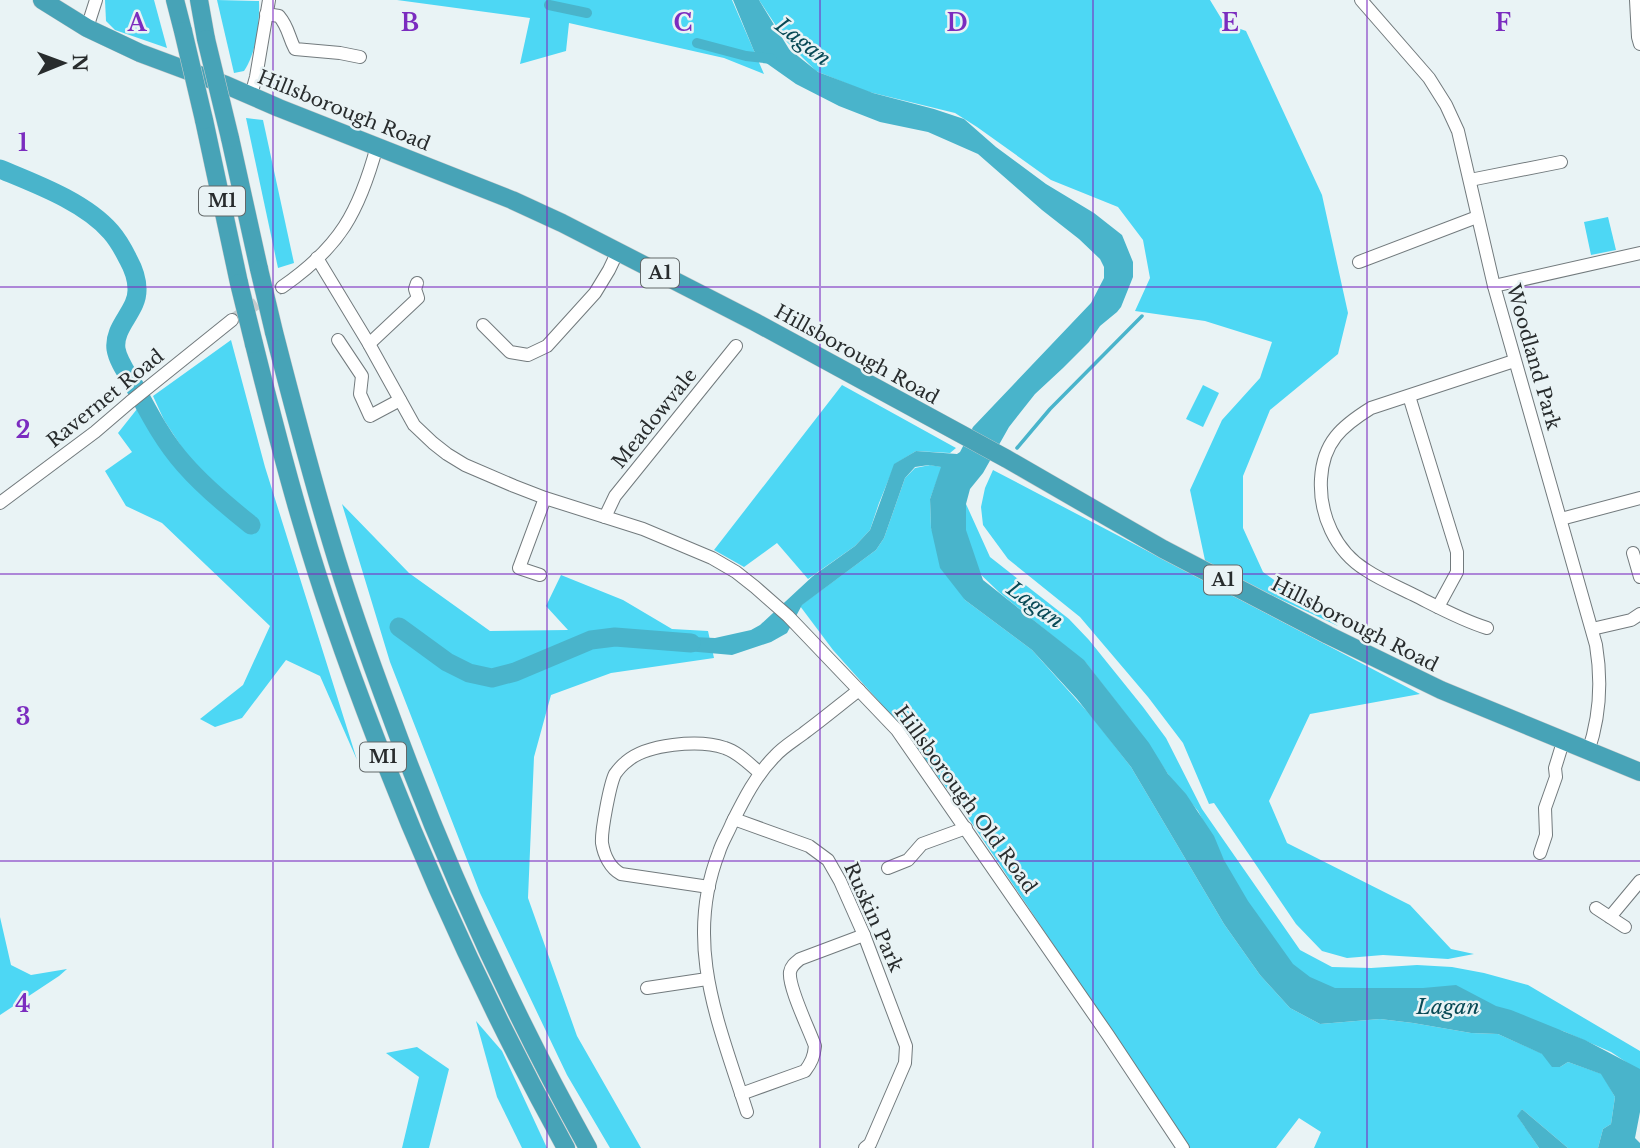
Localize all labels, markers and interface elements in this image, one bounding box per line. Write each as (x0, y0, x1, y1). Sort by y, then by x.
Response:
text: A (127, 9, 148, 37)
text: B (401, 9, 419, 37)
text: C (674, 9, 692, 37)
text: D (946, 9, 968, 37)
text: E (1221, 9, 1239, 37)
text: F (1495, 9, 1511, 37)
water label: Lagan (769, 12, 836, 72)
north arrow (28, 28, 98, 98)
text: N (68, 54, 91, 72)
street label: Hillsborough Road (254, 65, 434, 156)
text: 1 (18, 129, 28, 157)
road number: M1 (199, 186, 245, 216)
road number: A1 (641, 258, 679, 288)
street label: Woodland Park (1501, 281, 1565, 433)
street label: Hillsborough Road (771, 300, 943, 409)
street label: Ravernet Road (42, 344, 168, 452)
street label: Meadowvale (607, 364, 702, 473)
text: 2 (16, 416, 30, 444)
road number: A1 (1204, 566, 1242, 594)
street label: Hillsborough Road (1267, 572, 1442, 677)
water label: Lagan (1001, 575, 1068, 634)
street label: Hillsborough Old Road (890, 701, 1042, 898)
text: 3 (16, 703, 30, 731)
road number: M1 (360, 742, 406, 772)
street label: Ruskin Park (839, 859, 908, 976)
text: 4 (15, 990, 31, 1018)
water label: Lagan (1415, 994, 1480, 1020)

